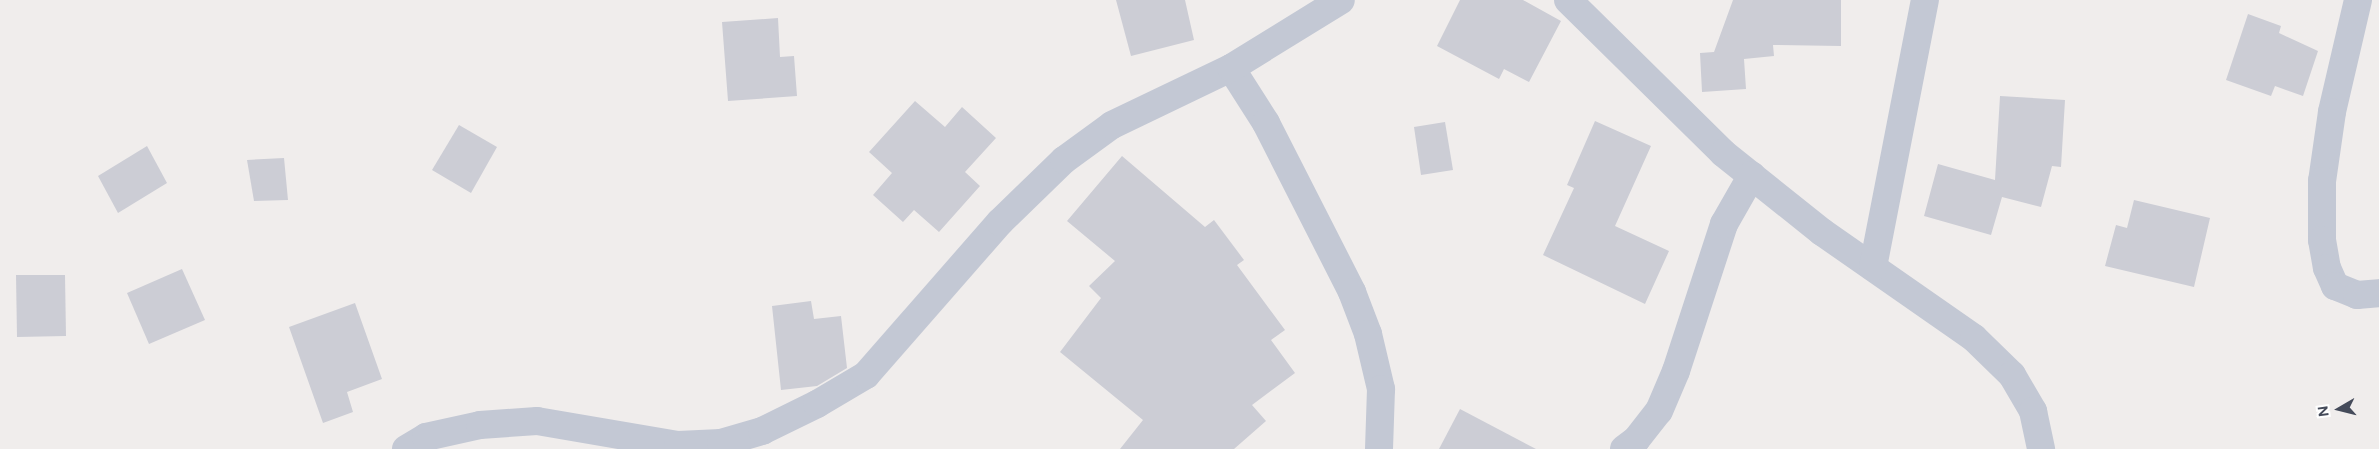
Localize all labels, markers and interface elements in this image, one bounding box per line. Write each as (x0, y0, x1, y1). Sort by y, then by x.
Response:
north arrow (2314, 384, 2364, 434)
text: N (2314, 405, 2333, 418)

